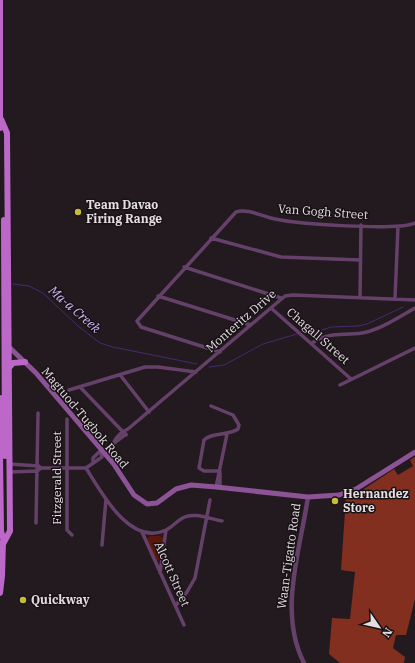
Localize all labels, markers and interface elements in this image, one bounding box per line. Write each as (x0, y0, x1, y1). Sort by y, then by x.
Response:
place label: Team Davao Firing Range (86, 197, 162, 226)
street label: Van Gogh Street (278, 201, 369, 222)
marker: Team Davao Firing Range (73, 207, 83, 217)
water label: Ma-a Creek (44, 281, 104, 337)
street label: Monteritz Drive (203, 286, 279, 355)
street label: Chagall Street (284, 304, 353, 367)
street label: Magtuod-Tugbok Road (39, 364, 132, 471)
street label: Fitzgerald Street (49, 431, 64, 525)
place label: Hernandez Store (343, 486, 409, 515)
marker: Hernandez Store (330, 496, 340, 506)
street label: Waan-Tigatto Road (274, 502, 303, 610)
street label: Alcott Street (151, 539, 193, 609)
place label: Quickway (31, 592, 90, 607)
marker: Quickway (18, 595, 28, 605)
north arrow (359, 607, 399, 647)
text: N (379, 625, 396, 640)

